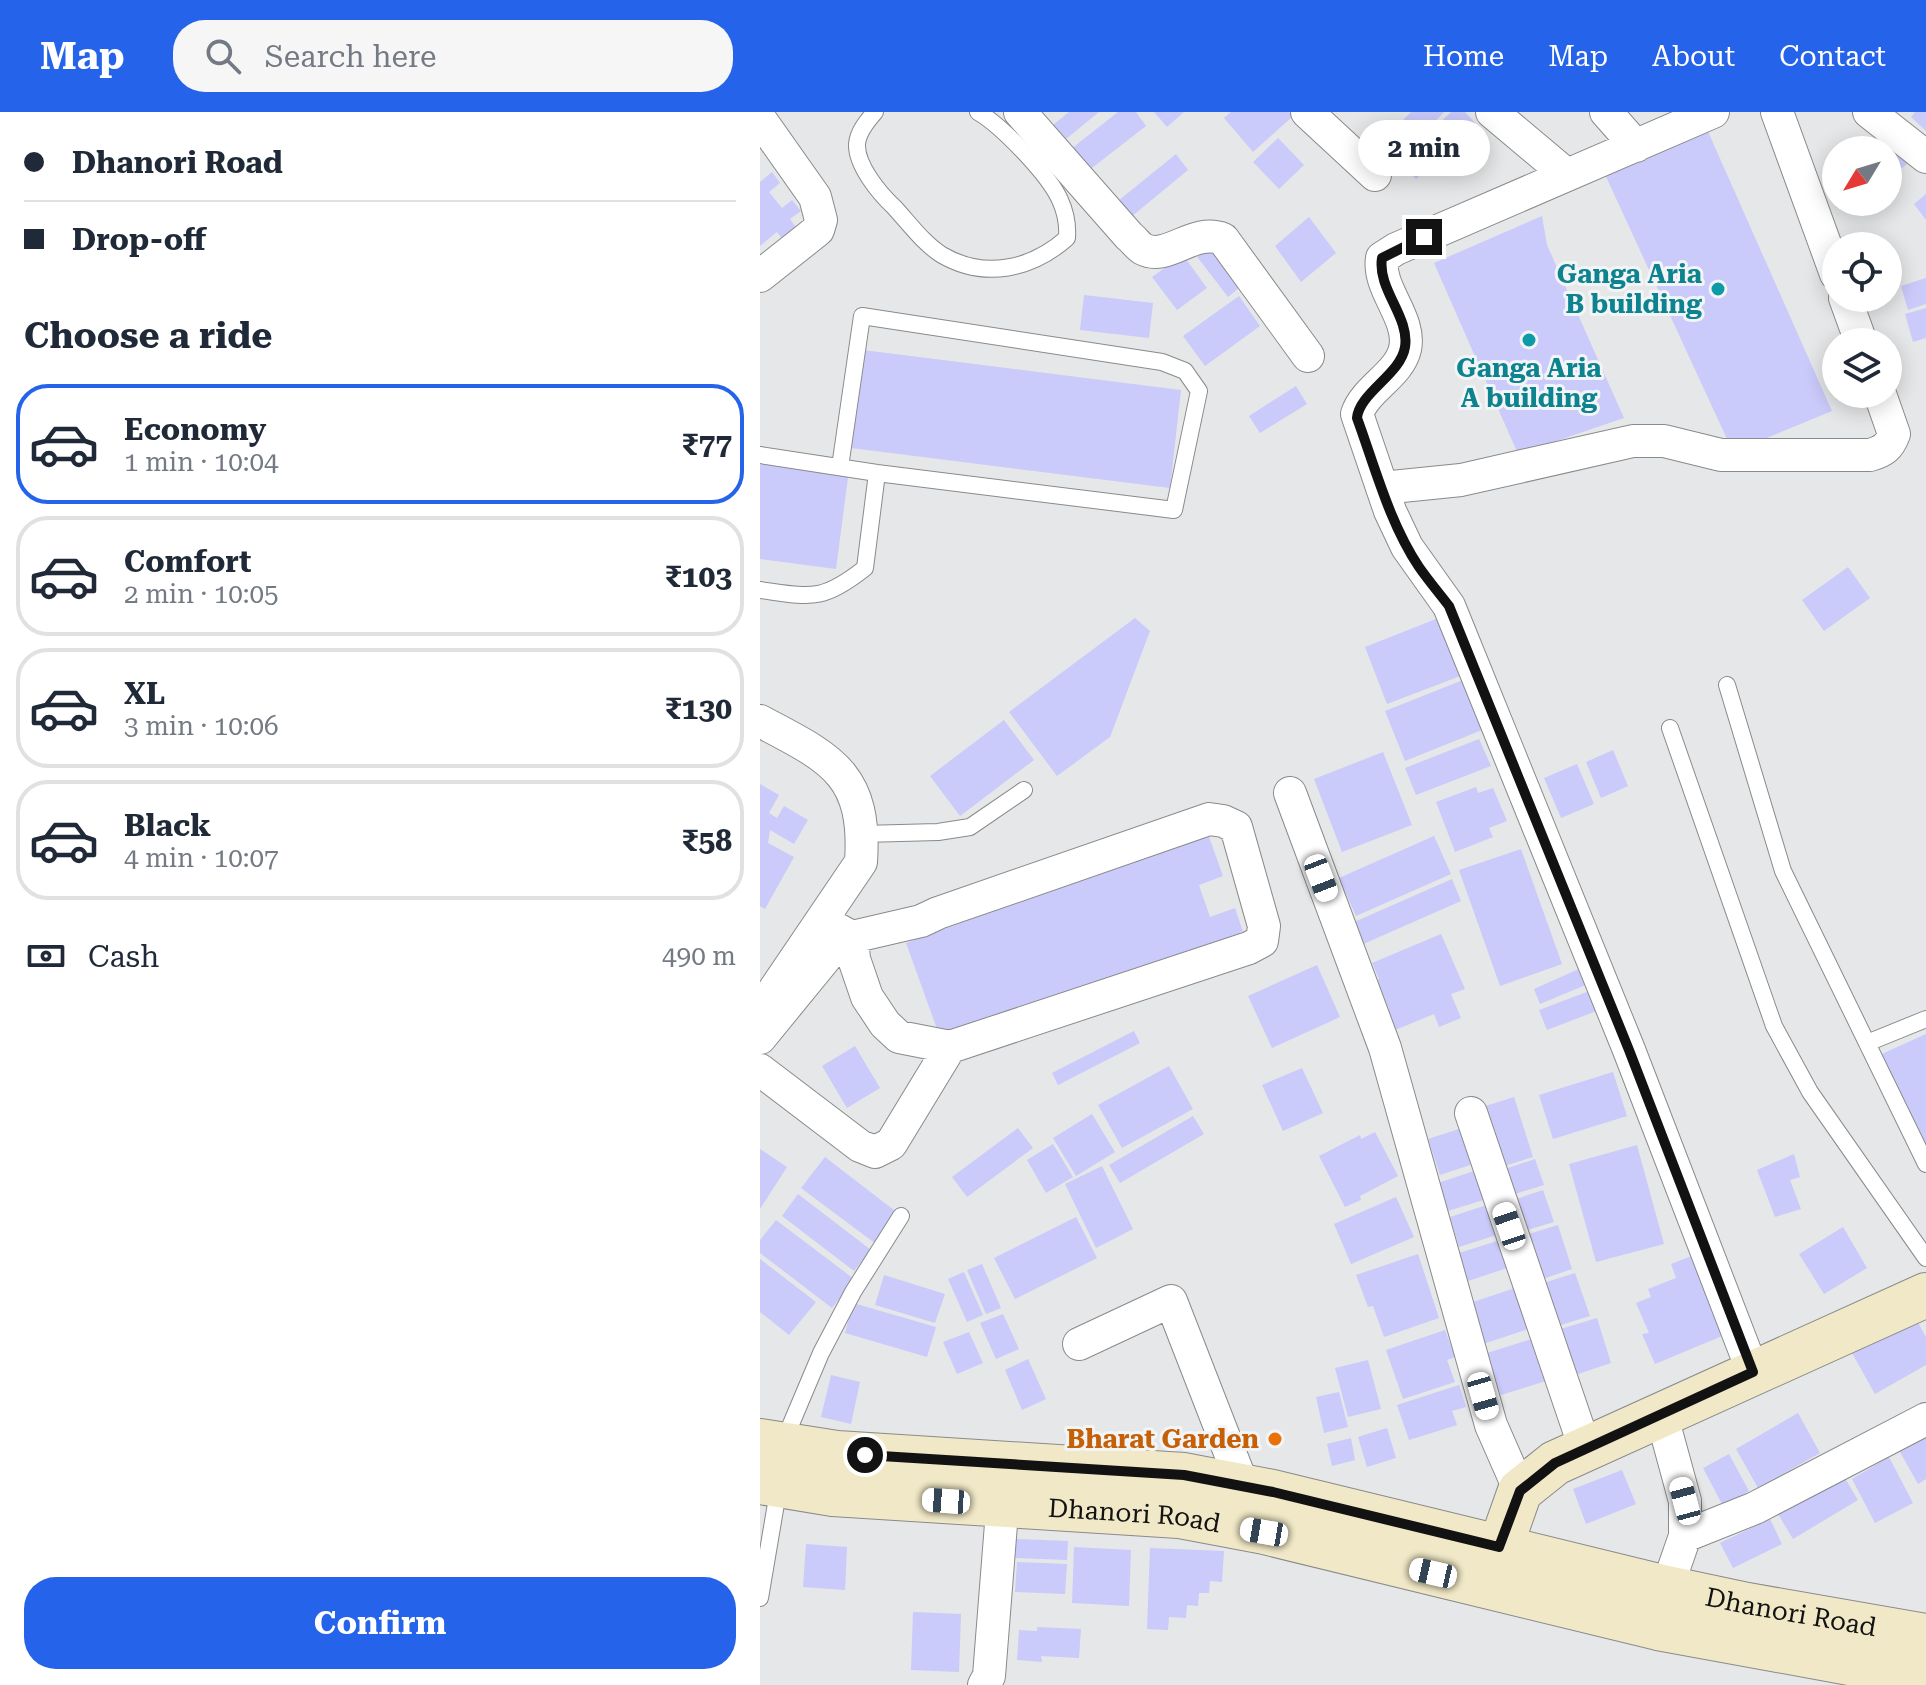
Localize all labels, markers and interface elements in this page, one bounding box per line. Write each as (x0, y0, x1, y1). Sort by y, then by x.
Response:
search box (173, 20, 733, 92)
text: Map (40, 34, 125, 78)
icon: search (201, 34, 245, 78)
text: Search here (265, 39, 437, 74)
text: Home (1423, 40, 1504, 73)
text: Map (1548, 40, 1608, 73)
text: About (1652, 40, 1735, 73)
text: Contact (1779, 40, 1886, 73)
callout: 2 min (1358, 121, 1490, 177)
text: 2 min (1388, 133, 1460, 163)
north arrow (1822, 136, 1902, 216)
map controls (1822, 136, 1902, 408)
text: Dhanori Road (72, 145, 283, 180)
route end (1406, 219, 1442, 255)
text: Drop-off (72, 222, 206, 257)
button: locate (1822, 232, 1902, 312)
place label: Ganga Aria B building (1557, 259, 1702, 319)
marker: Ganga Aria B building (1709, 280, 1727, 298)
text: Choose a ride (24, 315, 272, 357)
button: layers (1822, 328, 1902, 408)
marker: Ganga Aria A building (1520, 331, 1538, 349)
place label: Ganga Aria A building (1456, 353, 1602, 413)
icon: car (28, 408, 100, 480)
text: Economy (124, 412, 266, 447)
text: ₹77 (682, 427, 732, 462)
text: 1 min · 10:04 (124, 447, 279, 477)
icon: car (28, 540, 100, 612)
text: Comfort (124, 544, 251, 579)
text: ₹103 (665, 559, 732, 594)
text: 2 min · 10:05 (124, 579, 279, 609)
icon: car (28, 672, 100, 744)
text: XL (124, 676, 165, 711)
text: ₹130 (665, 691, 732, 726)
text: 3 min · 10:06 (124, 711, 279, 741)
icon: car (28, 804, 100, 876)
text: Black (124, 808, 211, 843)
text: ₹58 (682, 823, 732, 858)
text: 4 min · 10:07 (124, 843, 279, 873)
car (1301, 851, 1341, 905)
icon: cash (24, 934, 68, 978)
text: Cash (88, 939, 159, 974)
text: 490 m (662, 941, 736, 971)
car (1490, 1199, 1528, 1253)
car (1465, 1370, 1501, 1422)
place label: Bharat Garden (1067, 1424, 1259, 1454)
marker: Bharat Garden (1266, 1430, 1284, 1448)
route start (847, 1437, 883, 1473)
car (1667, 1475, 1703, 1527)
car (921, 1487, 971, 1515)
street label: Dhanori Road (1047, 1493, 1223, 1539)
car (1238, 1516, 1290, 1548)
car (1407, 1556, 1459, 1590)
button: Confirm (24, 1577, 736, 1669)
street label: Dhanori Road (1703, 1582, 1879, 1642)

